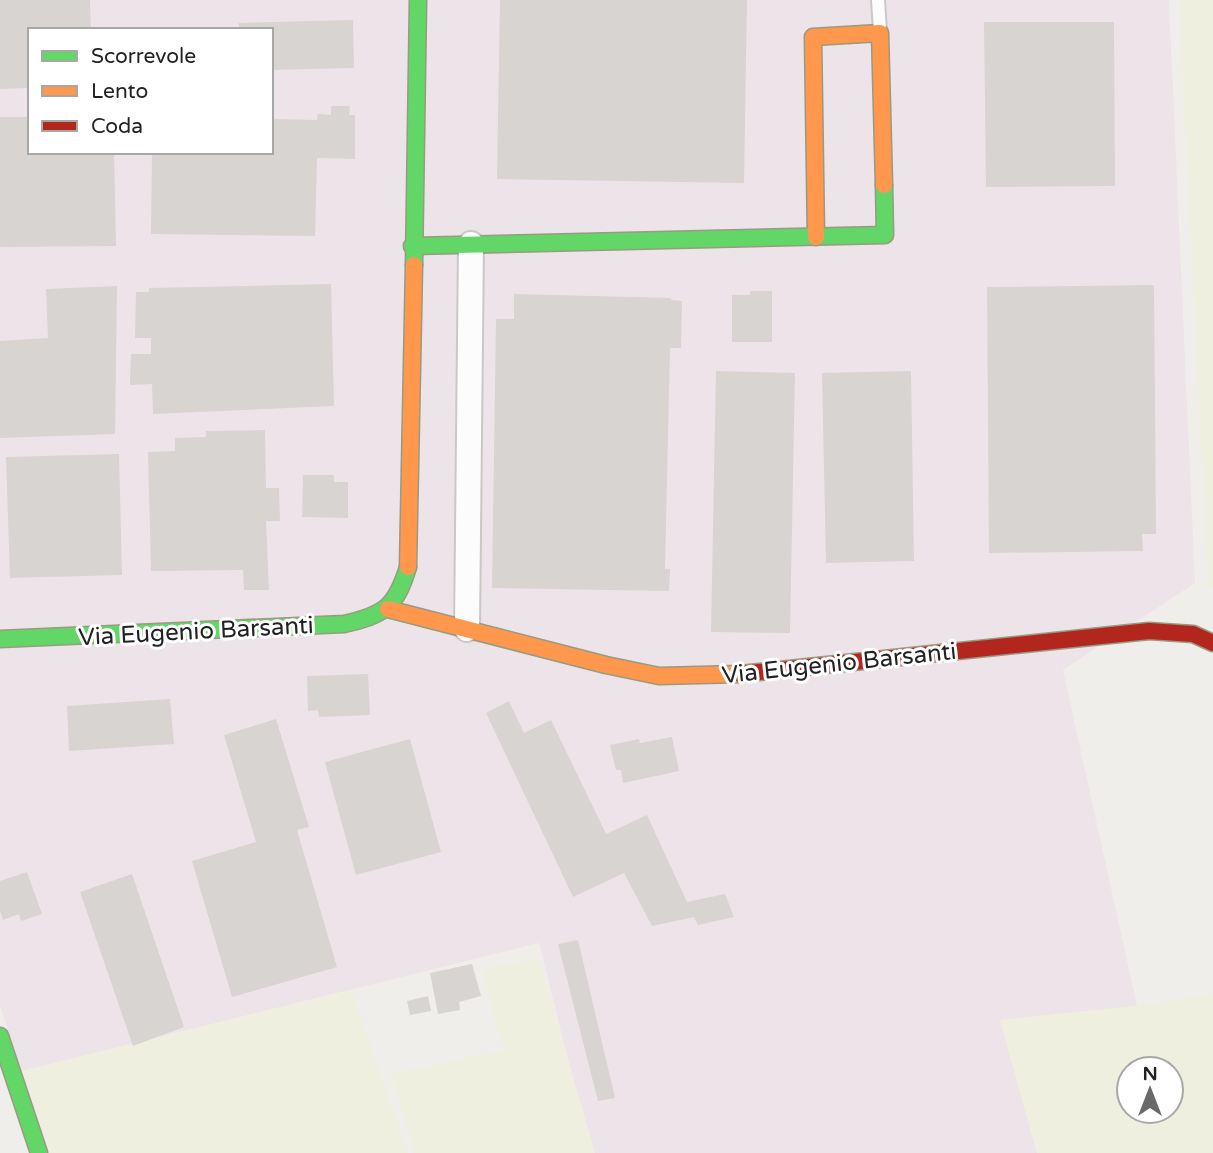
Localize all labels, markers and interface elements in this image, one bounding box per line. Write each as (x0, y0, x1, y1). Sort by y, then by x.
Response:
legend (28, 28, 273, 154)
text: Scorrevole (91, 44, 196, 69)
text: Lento (91, 79, 148, 104)
text: Coda (91, 114, 143, 139)
street label: Via Eugenio Barsanti (78, 611, 314, 652)
street label: Via Eugenio Barsanti (720, 637, 958, 690)
north arrow (1115, 1055, 1185, 1125)
text: N (1142, 1063, 1158, 1085)

